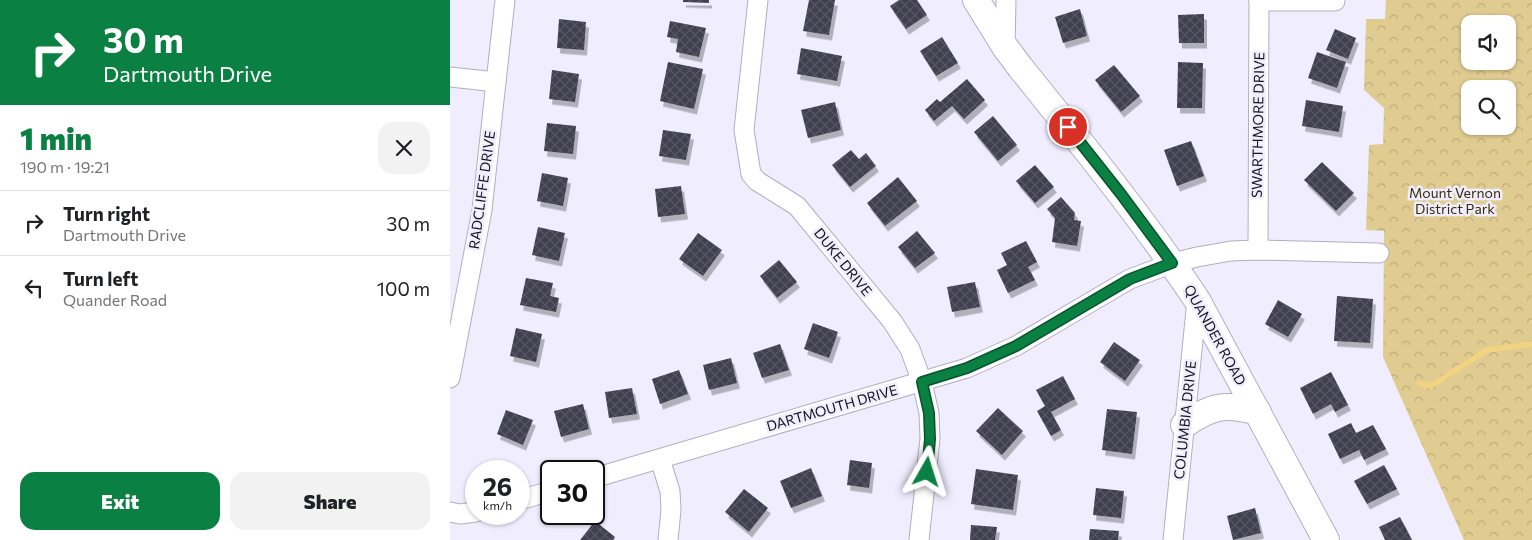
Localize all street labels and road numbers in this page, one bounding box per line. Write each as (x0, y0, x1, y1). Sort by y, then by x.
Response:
street label: SWARTHMORE DRIVE (1248, 52, 1267, 198)
street label: RADCLIFFE DRIVE (465, 130, 498, 250)
street label: DUKE DRIVE (811, 224, 876, 299)
street label: QUANDER ROAD (1181, 282, 1250, 388)
street label: COLUMBIA DRIVE (1170, 360, 1199, 480)
street label: DARTMOUTH DRIVE (764, 381, 899, 434)

